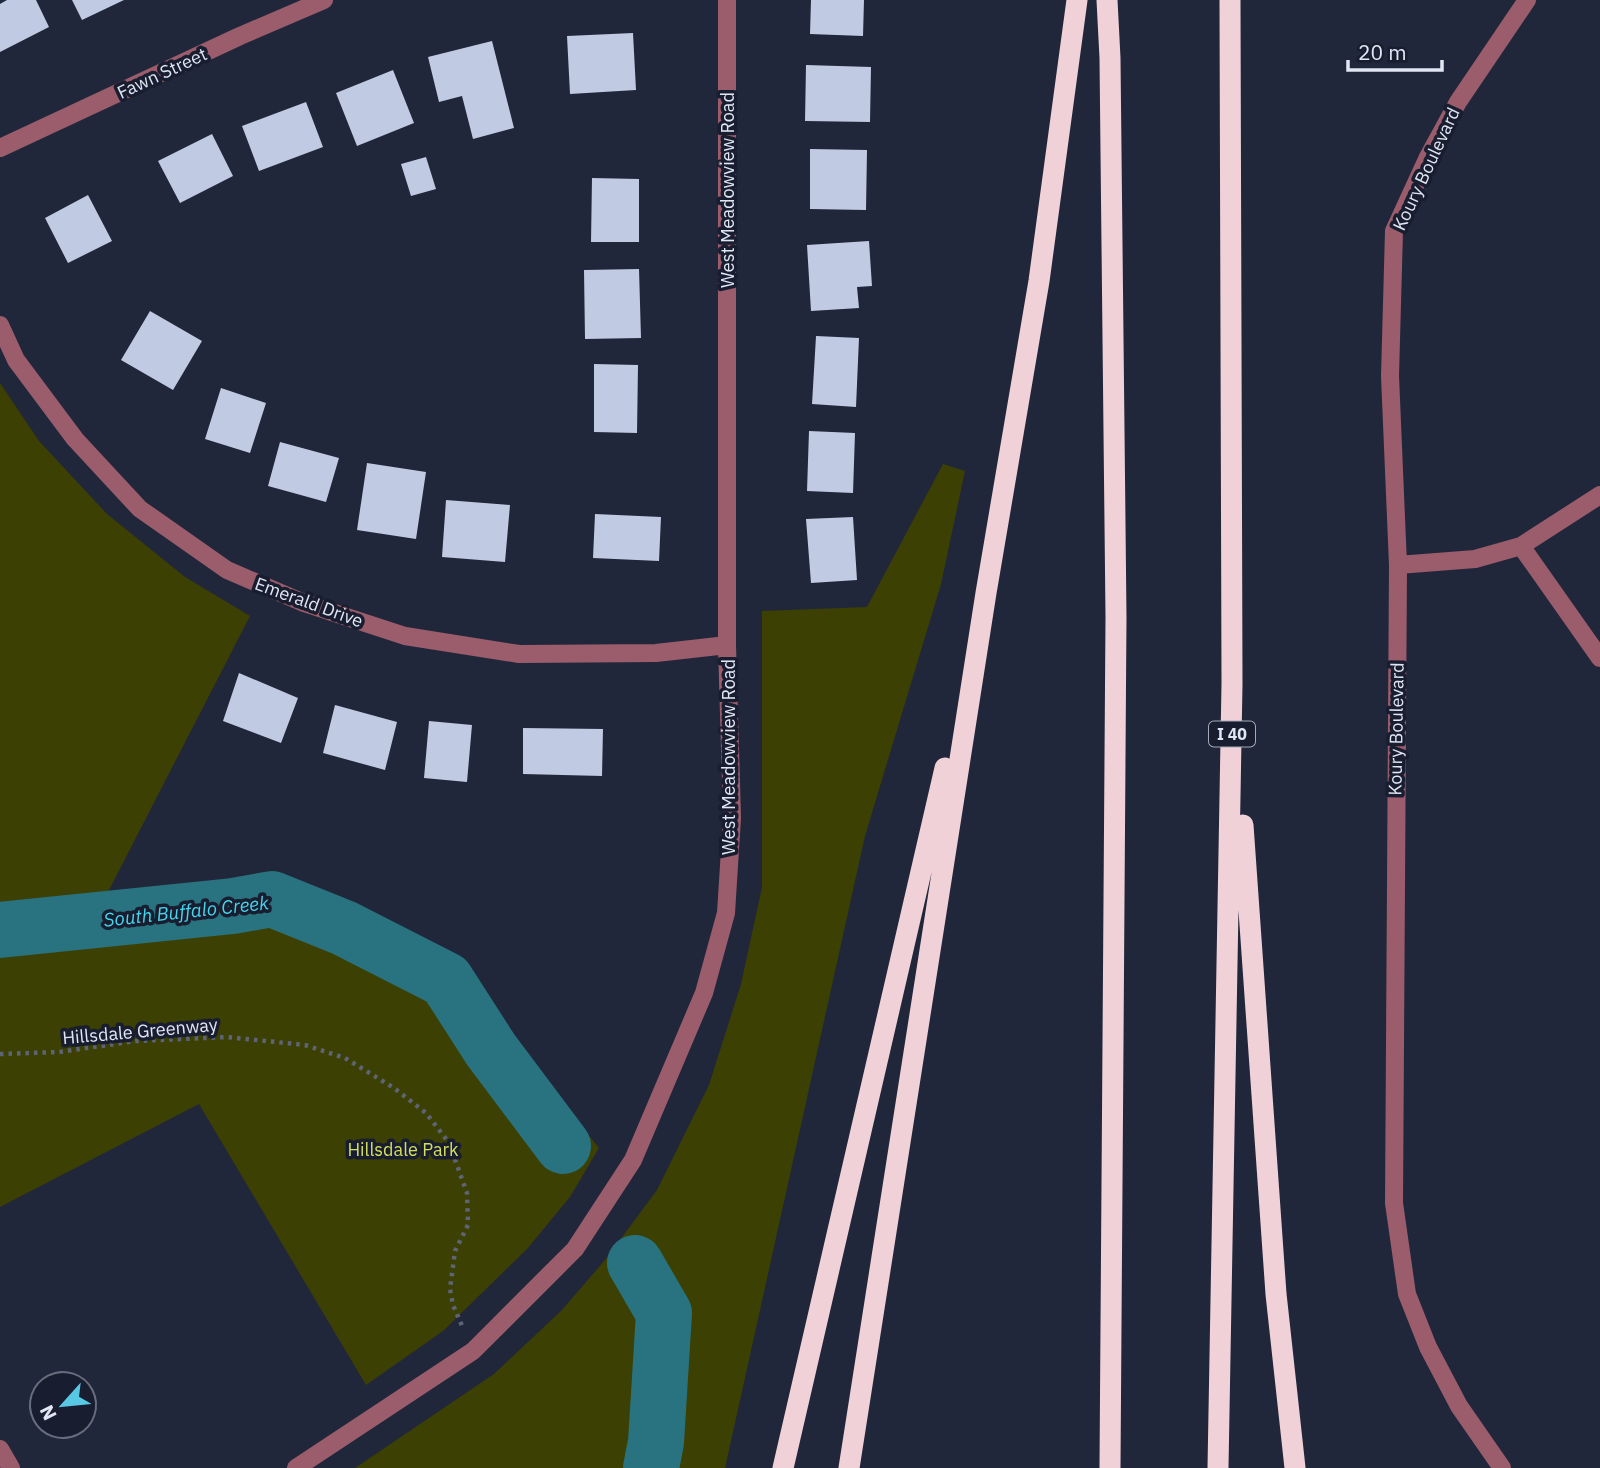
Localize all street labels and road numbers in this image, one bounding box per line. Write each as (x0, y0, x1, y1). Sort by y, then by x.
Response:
street label: Fawn Street (113, 42, 211, 104)
street label: West Meadowview Road (716, 92, 739, 288)
street label: Koury Boulevard (1387, 104, 1465, 234)
street label: Emerald Drive (252, 572, 366, 632)
street label: West Meadowview Road (717, 659, 740, 855)
street label: Koury Boulevard (1383, 662, 1409, 796)
road number: I 40 (1209, 722, 1255, 747)
street label: Hillsdale Greenway (61, 1013, 219, 1049)

